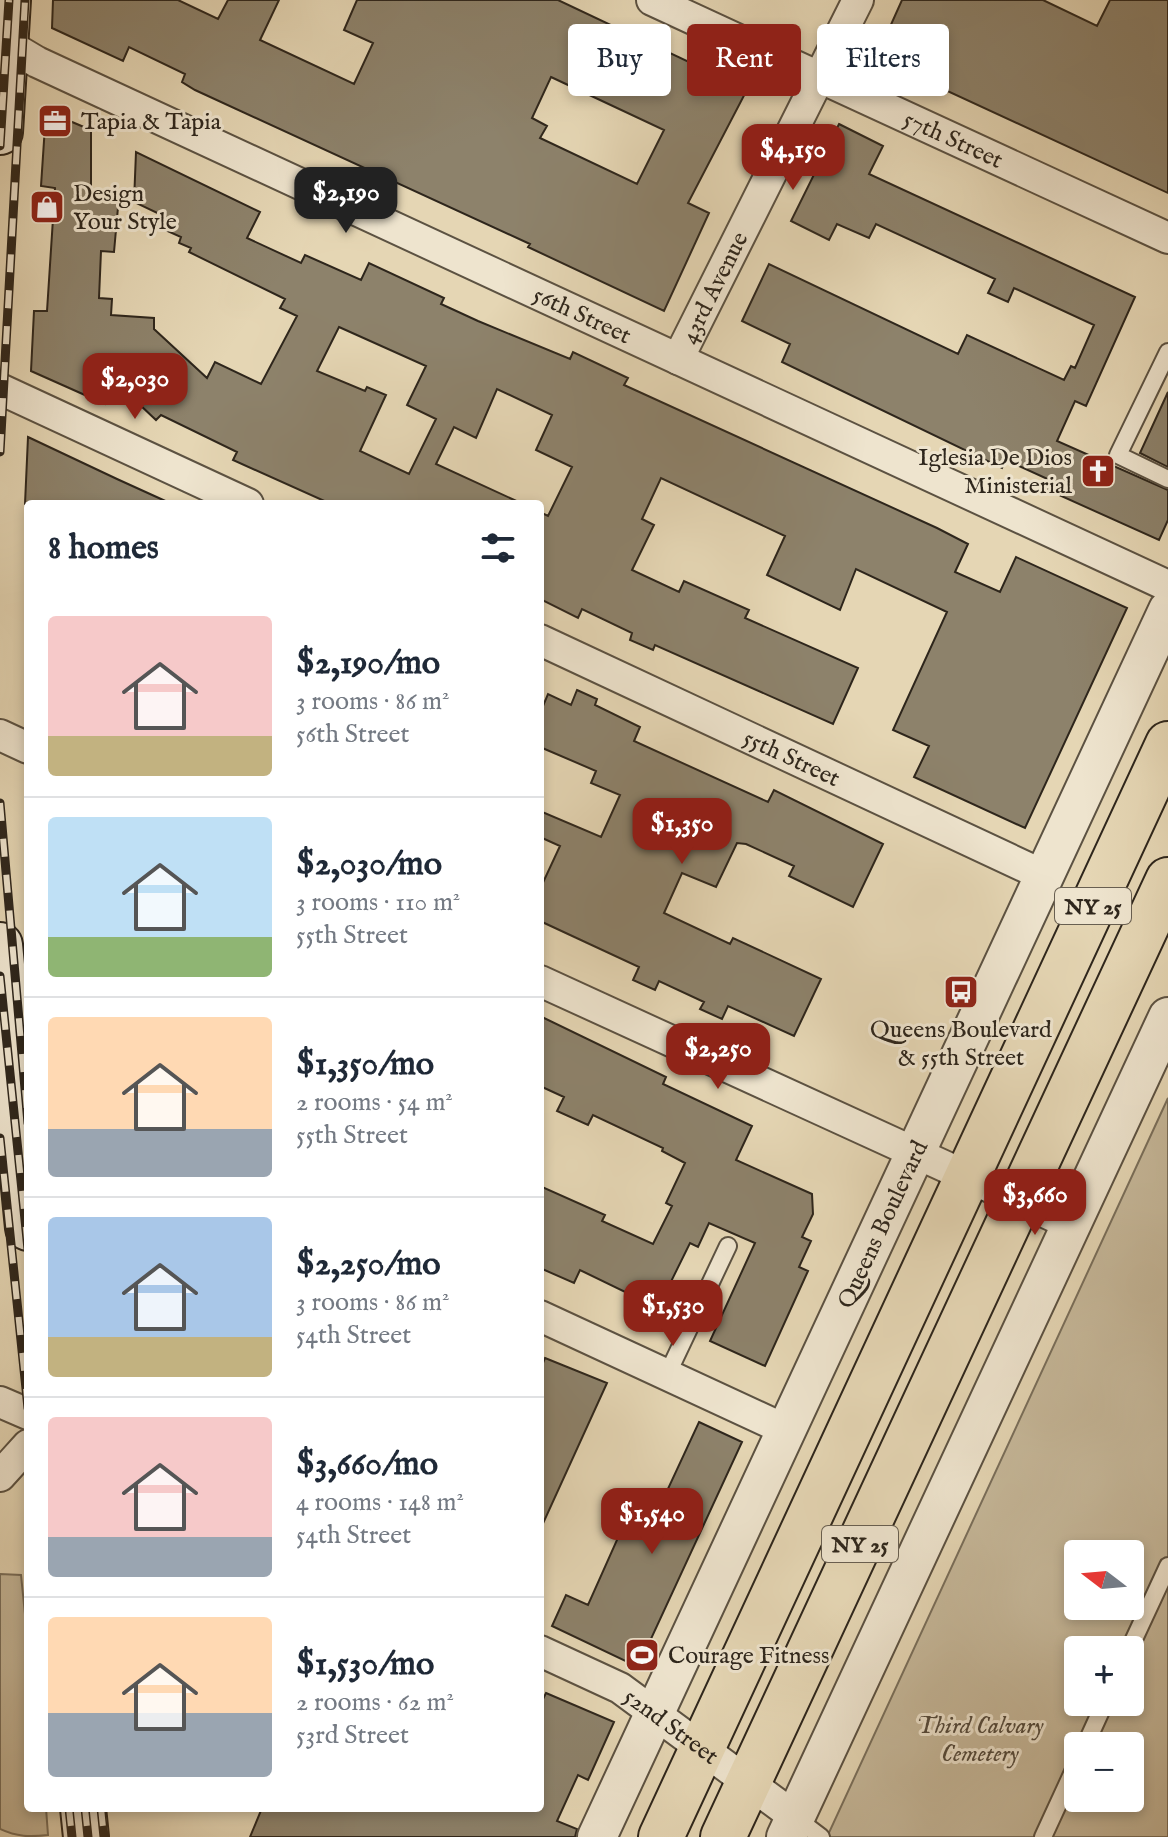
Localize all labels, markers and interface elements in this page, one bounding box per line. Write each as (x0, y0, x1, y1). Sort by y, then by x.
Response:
chip: Buy (568, 24, 671, 96)
chip: Rent (687, 24, 801, 96)
chip: Filters (817, 24, 949, 96)
office icon: Tapia & Tapia (36, 102, 74, 140)
street label: 57th Street (898, 104, 1007, 177)
place label: Tapia & Tapia (81, 107, 222, 138)
pin: $4,150 (728, 124, 858, 192)
text: $4,150 (760, 133, 826, 166)
pin: $2,190 (281, 167, 411, 235)
text: $2,190 (312, 176, 380, 209)
place label: Design Your Style (73, 179, 177, 238)
shop icon: Design Your Style (28, 188, 66, 226)
street label: 43rd Avenue (674, 227, 756, 349)
street label: 56th Street (528, 280, 636, 352)
pin: $2,030 (70, 353, 200, 421)
text: $2,030 (101, 362, 169, 395)
place label: Iglesia De Dios Ministerial (918, 443, 1072, 502)
church icon: Iglesia De Dios Ministerial (1079, 452, 1117, 490)
icon: filters (476, 526, 520, 570)
text: 8 homes (48, 527, 159, 570)
text: $2,190/mo (296, 642, 440, 685)
icon: home (112, 648, 208, 744)
text: 3 rooms · 86 m² (296, 685, 449, 718)
text: 56th Street (296, 718, 409, 751)
street label: 55th Street (738, 723, 845, 795)
pin: $1,350 (617, 798, 747, 866)
text: $1,350 (651, 807, 713, 840)
text: $2,030/mo (296, 843, 442, 886)
icon: home (112, 849, 208, 945)
text: 3 rooms · 110 m² (296, 886, 460, 919)
road number: NY 25 (1055, 888, 1131, 924)
text: 55th Street (296, 919, 408, 952)
bus stop icon: Queens Boulevard & 55th Street (942, 973, 980, 1011)
place label: Queens Boulevard & 55th Street (870, 1015, 1052, 1074)
pin: $2,250 (653, 1023, 783, 1091)
text: $2,250 (684, 1032, 752, 1065)
text: $1,350/mo (296, 1043, 434, 1086)
icon: home (112, 1049, 208, 1145)
text: 2 rooms · 54 m² (296, 1086, 453, 1119)
text: 55th Street (296, 1119, 408, 1152)
street label: Queens Boulevard (831, 1136, 936, 1314)
pin: $3,660 (970, 1169, 1100, 1237)
text: $3,660 (1002, 1178, 1068, 1211)
text: $2,250/mo (296, 1243, 441, 1286)
icon: home (112, 1249, 208, 1345)
pin: $1,530 (608, 1280, 738, 1348)
text: 3 rooms · 86 m² (296, 1286, 449, 1319)
text: $1,530 (642, 1289, 704, 1322)
text: 54th Street (296, 1319, 411, 1352)
text: $3,660/mo (296, 1443, 438, 1486)
icon: home (112, 1449, 208, 1545)
text: 4 rooms · 148 m² (296, 1486, 464, 1519)
pin: $1,540 (587, 1488, 717, 1556)
text: $1,540 (619, 1497, 685, 1530)
text: 54th Street (296, 1519, 411, 1552)
road number: NY 25 (822, 1526, 898, 1562)
north arrow (1064, 1540, 1144, 1620)
map controls (1064, 1540, 1144, 1812)
sports icon: Courage Fitness (623, 1636, 661, 1674)
button: + (1064, 1636, 1144, 1716)
place label: Courage Fitness (668, 1641, 829, 1672)
text: $1,530/mo (296, 1643, 434, 1686)
icon: home (112, 1649, 208, 1745)
street label: 52nd Street (617, 1682, 724, 1772)
text: 2 rooms · 62 m² (296, 1686, 454, 1719)
park label: Third Calvary Cemetery (916, 1711, 1045, 1770)
text: 53rd Street (296, 1719, 409, 1752)
button: − (1064, 1732, 1144, 1812)

